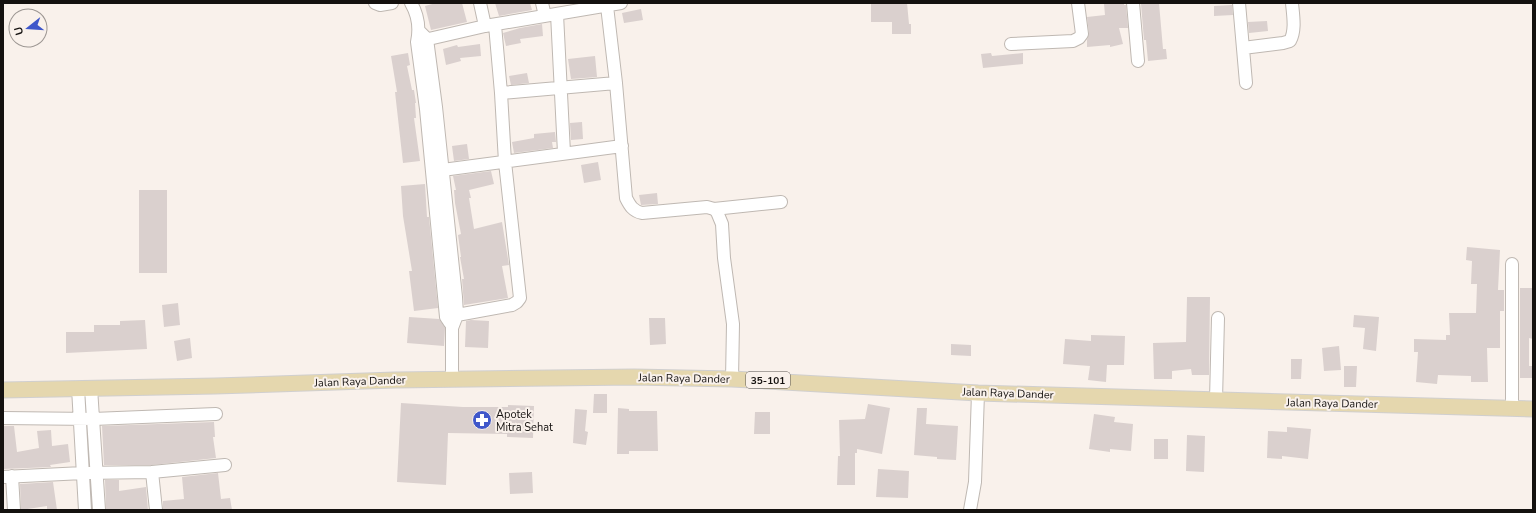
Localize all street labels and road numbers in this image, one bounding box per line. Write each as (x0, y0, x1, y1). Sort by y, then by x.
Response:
street label: Jalan Raya Dander (637, 370, 730, 387)
street label: Jalan Raya Dander (313, 372, 406, 391)
road number: 35-101 (746, 372, 790, 388)
street label: Jalan Raya Dander (961, 384, 1054, 403)
street label: Jalan Raya Dander (1285, 395, 1378, 412)

